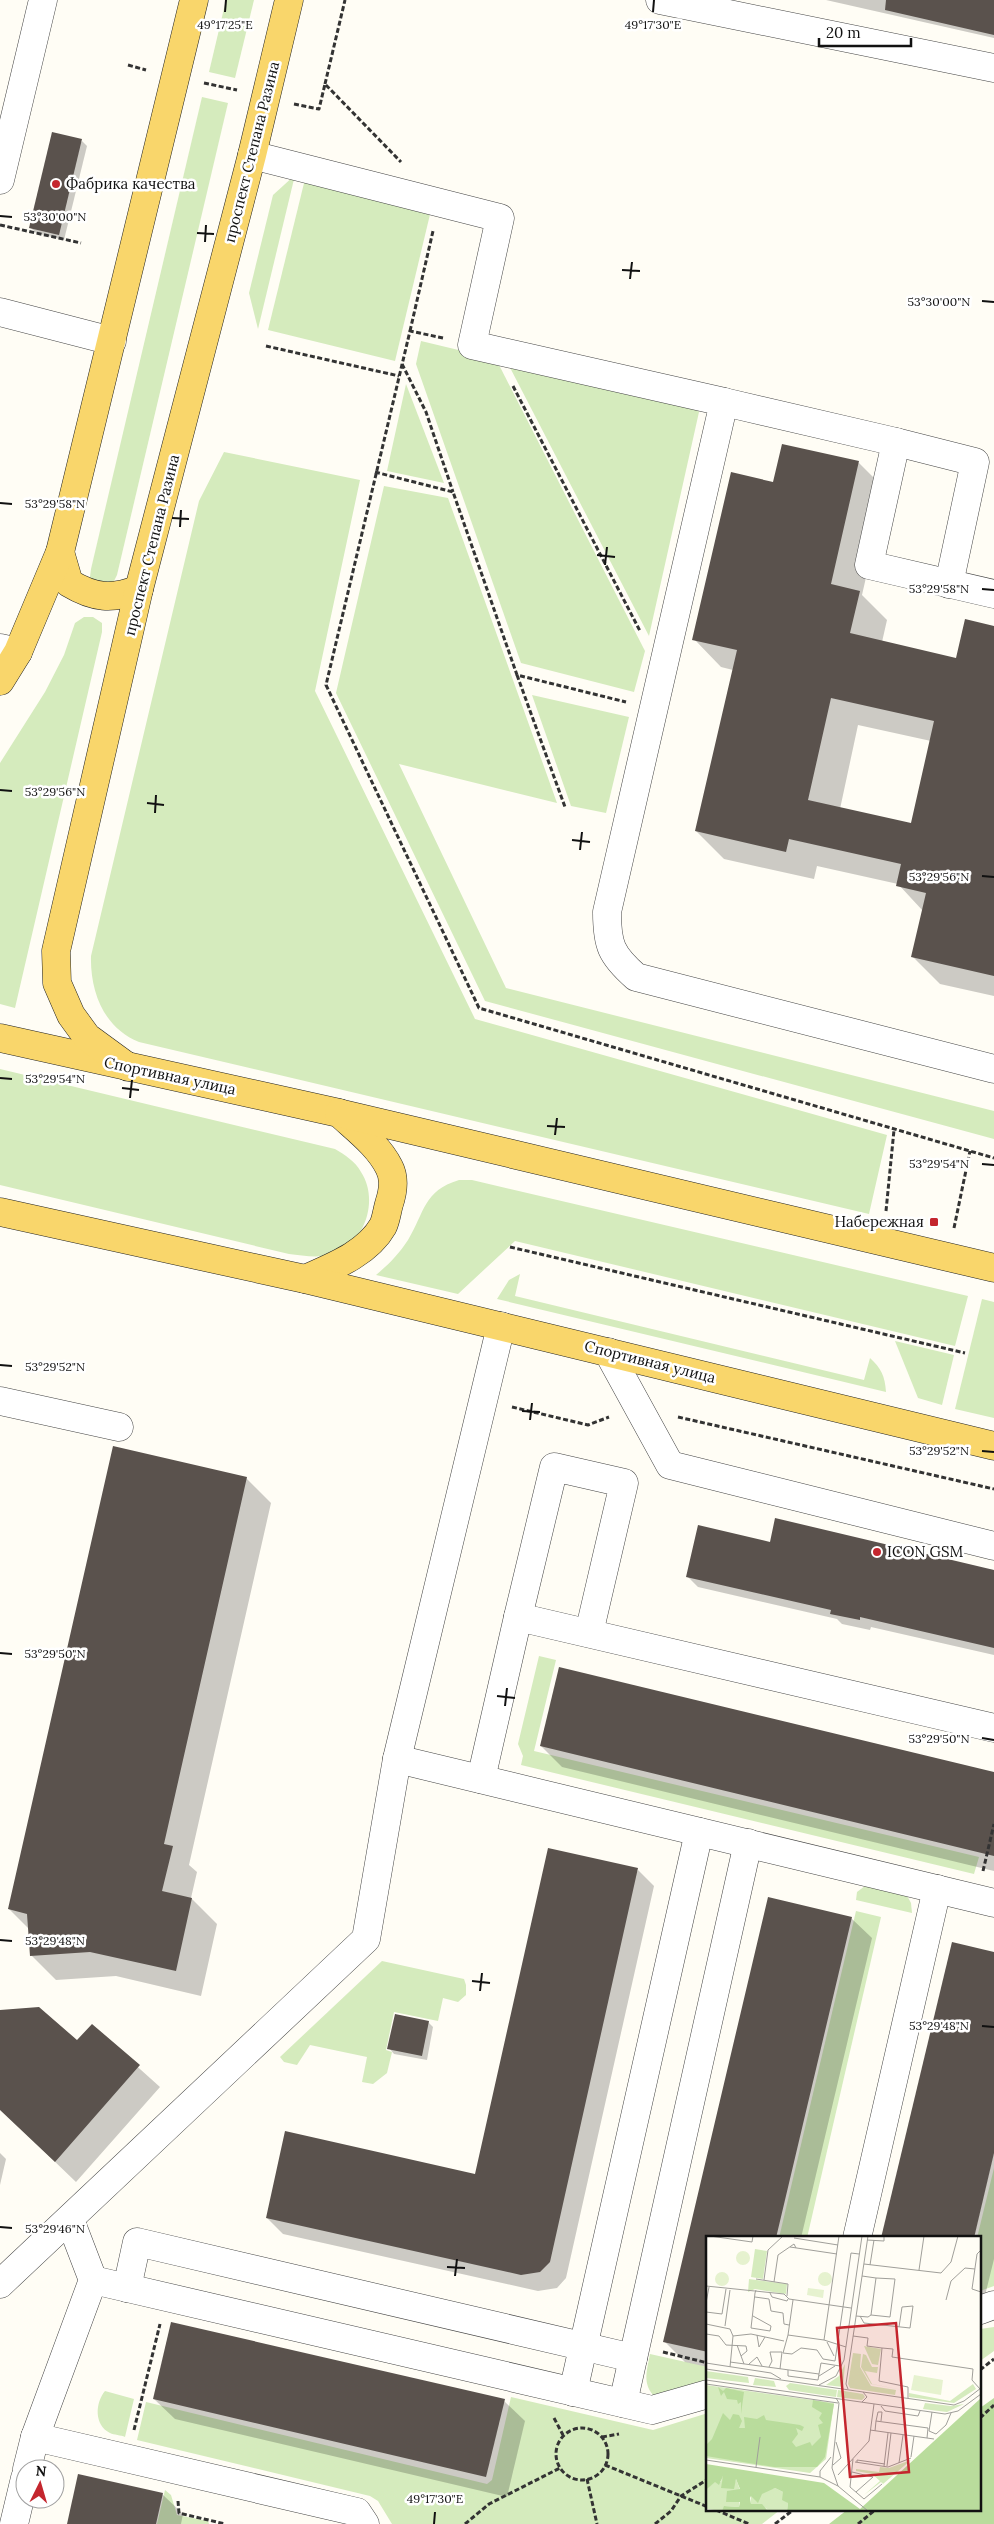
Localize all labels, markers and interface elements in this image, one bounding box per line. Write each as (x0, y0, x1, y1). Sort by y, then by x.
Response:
scale bar (819, 15, 912, 47)
text: 49°17'25"E (197, 17, 253, 32)
text: 49°17'30"E (625, 17, 681, 32)
text: 20 m (826, 23, 861, 42)
street label: проспект Степана Разина (220, 59, 283, 244)
place label: Фабрика качества (66, 174, 196, 193)
marker: Фабрика качества (50, 178, 62, 190)
text: 53°30'00"N (24, 209, 86, 224)
text: 53°30'00"N (908, 294, 970, 309)
street label: проспект Степана Разина (120, 452, 183, 637)
text: 53°29'58"N (25, 496, 85, 511)
text: 53°29'58"N (909, 581, 969, 596)
text: 53°29'56"N (25, 784, 85, 799)
text: 53°29'56"N (909, 869, 969, 884)
street label: Спортивная улица (102, 1052, 238, 1099)
text: 53°29'54"N (25, 1071, 85, 1086)
text: 53°29'54"N (909, 1156, 969, 1171)
place label: Набережная (834, 1212, 924, 1231)
marker: Набережная (928, 1216, 940, 1228)
street label: Спортивная улица (583, 1336, 718, 1387)
text: 53°29'52"N (25, 1359, 85, 1374)
text: 53°29'52"N (909, 1443, 969, 1458)
place label: ICON GSM (887, 1542, 963, 1561)
marker: ICON GSM (871, 1546, 883, 1558)
text: 53°29'50"N (24, 1646, 86, 1661)
text: 53°29'50"N (908, 1731, 970, 1746)
text: 53°29'48"N (25, 1933, 85, 1948)
text: 53°29'48"N (909, 2018, 969, 2033)
text: 53°29'46"N (25, 2221, 85, 2236)
inset map (706, 2236, 982, 2512)
north arrow (15, 2459, 65, 2509)
text: N (35, 2462, 47, 2481)
text: 49°17'30"E (407, 2491, 463, 2506)

